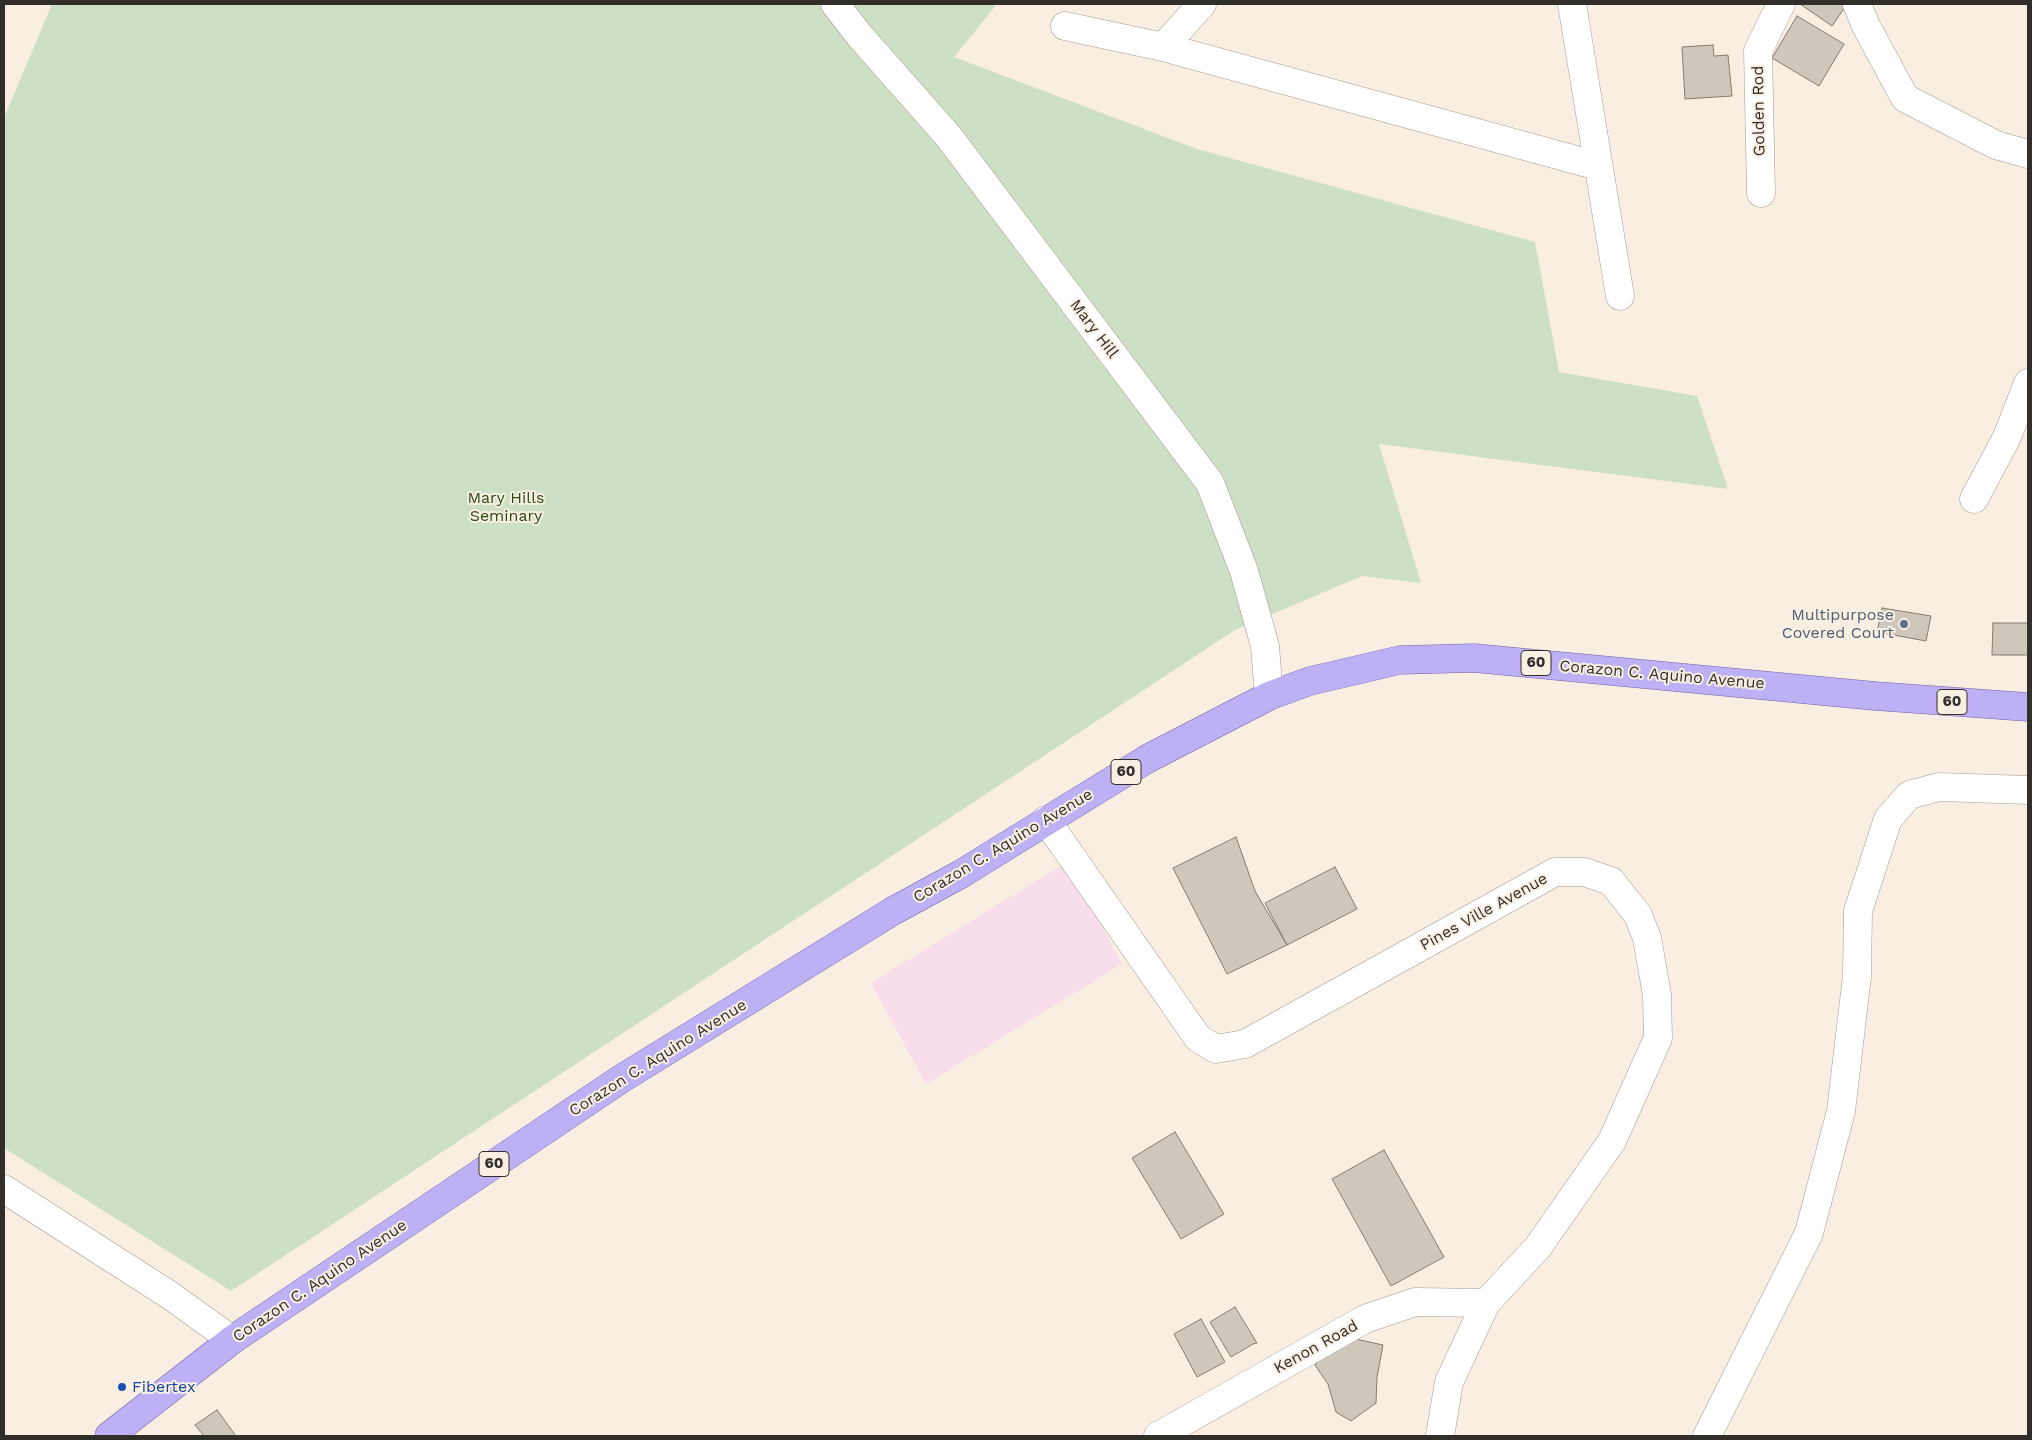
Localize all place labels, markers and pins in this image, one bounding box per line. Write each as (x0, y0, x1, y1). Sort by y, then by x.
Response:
place label: Multipurpose Covered Court (1782, 605, 1894, 643)
marker: Multipurpose Covered Court (1898, 618, 1910, 630)
place label: Fibertex (132, 1377, 195, 1397)
marker: Fibertex (116, 1381, 128, 1393)

